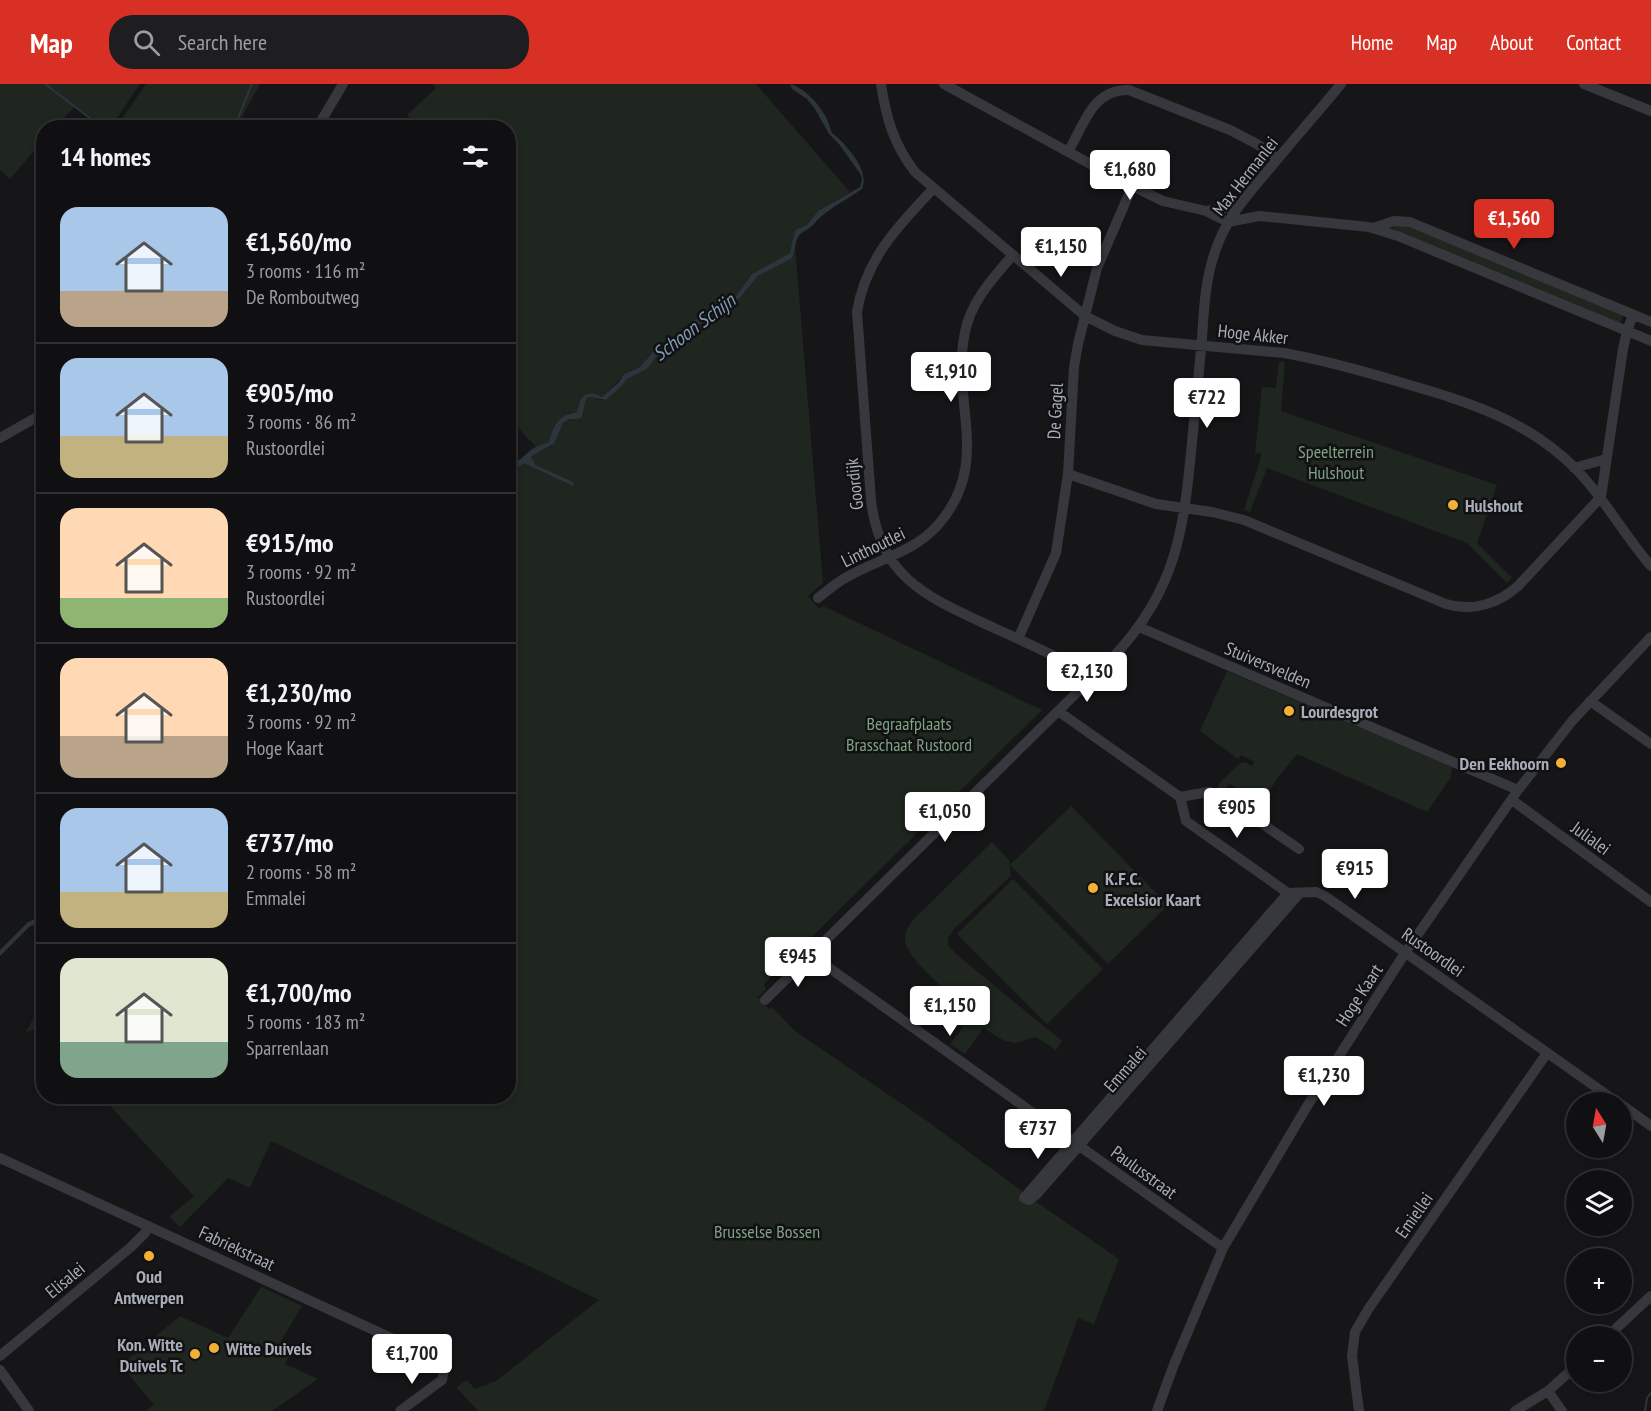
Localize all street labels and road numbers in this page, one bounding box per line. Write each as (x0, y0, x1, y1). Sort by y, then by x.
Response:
street label: Max Hermanlei (1207, 132, 1283, 220)
street label: Hoge Akker (1217, 319, 1289, 349)
street label: De Gagel (1042, 382, 1068, 440)
street label: Goordijk (840, 457, 868, 511)
street label: Linthoutlei (837, 522, 909, 572)
street label: Stuiversvelden (1221, 637, 1315, 693)
street label: Julialei (1566, 815, 1615, 860)
street label: Rustoordlei (1397, 922, 1469, 982)
street label: Hoge Kaart (1330, 959, 1388, 1030)
street label: Emmalei (1099, 1041, 1151, 1097)
street label: Paulusstraat (1106, 1140, 1182, 1204)
street label: Emiellei (1390, 1188, 1438, 1242)
street label: Fabriekstraat (195, 1220, 279, 1276)
street label: Elisalei (41, 1257, 89, 1303)

